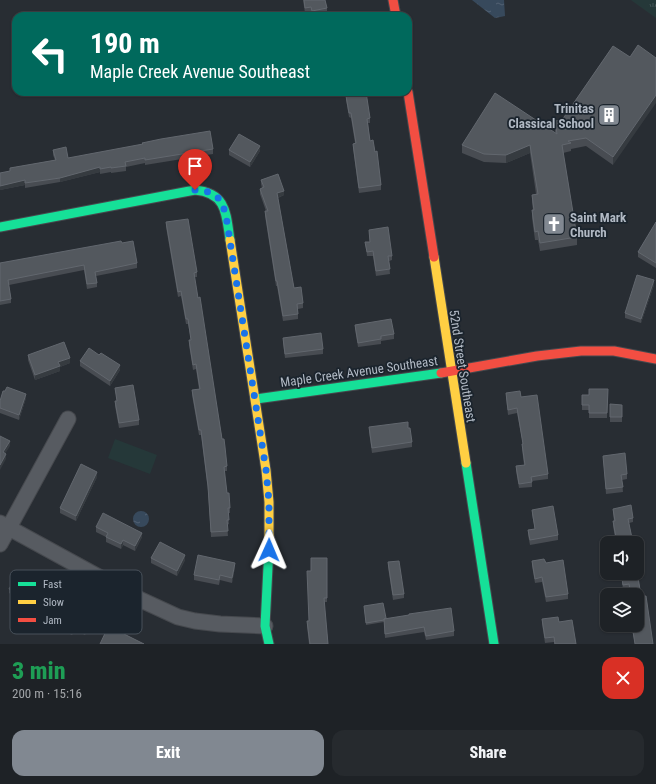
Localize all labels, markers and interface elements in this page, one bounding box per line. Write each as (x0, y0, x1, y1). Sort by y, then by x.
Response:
text: 190 m (90, 27, 160, 60)
icon: left (24, 28, 76, 80)
text: Maple Creek Avenue Southeast (90, 61, 310, 82)
place label: Trinitas Classical School (508, 101, 594, 131)
building icon: Trinitas Classical School (596, 102, 622, 128)
pin (178, 149, 212, 190)
icon: arrive (184, 155, 206, 177)
place label: Saint Mark Church (570, 210, 627, 240)
church icon: Saint Mark Church (541, 211, 567, 237)
street label: 52nd Street Southeast (446, 309, 479, 424)
street label: Maple Creek Avenue Southeast (279, 353, 439, 390)
position arrow (248, 529, 290, 571)
map controls (600, 536, 644, 632)
button: sound (600, 536, 644, 580)
legend (10, 570, 142, 634)
text: Fast (43, 578, 62, 591)
button: layers (600, 588, 644, 632)
text: Slow (43, 596, 64, 609)
text: Jam (43, 614, 62, 627)
text: 3 min (12, 657, 66, 685)
button: close (602, 657, 644, 699)
text: 200 m · 15:16 (12, 686, 82, 701)
button: Exit (12, 730, 324, 776)
button: Share (332, 730, 644, 776)

